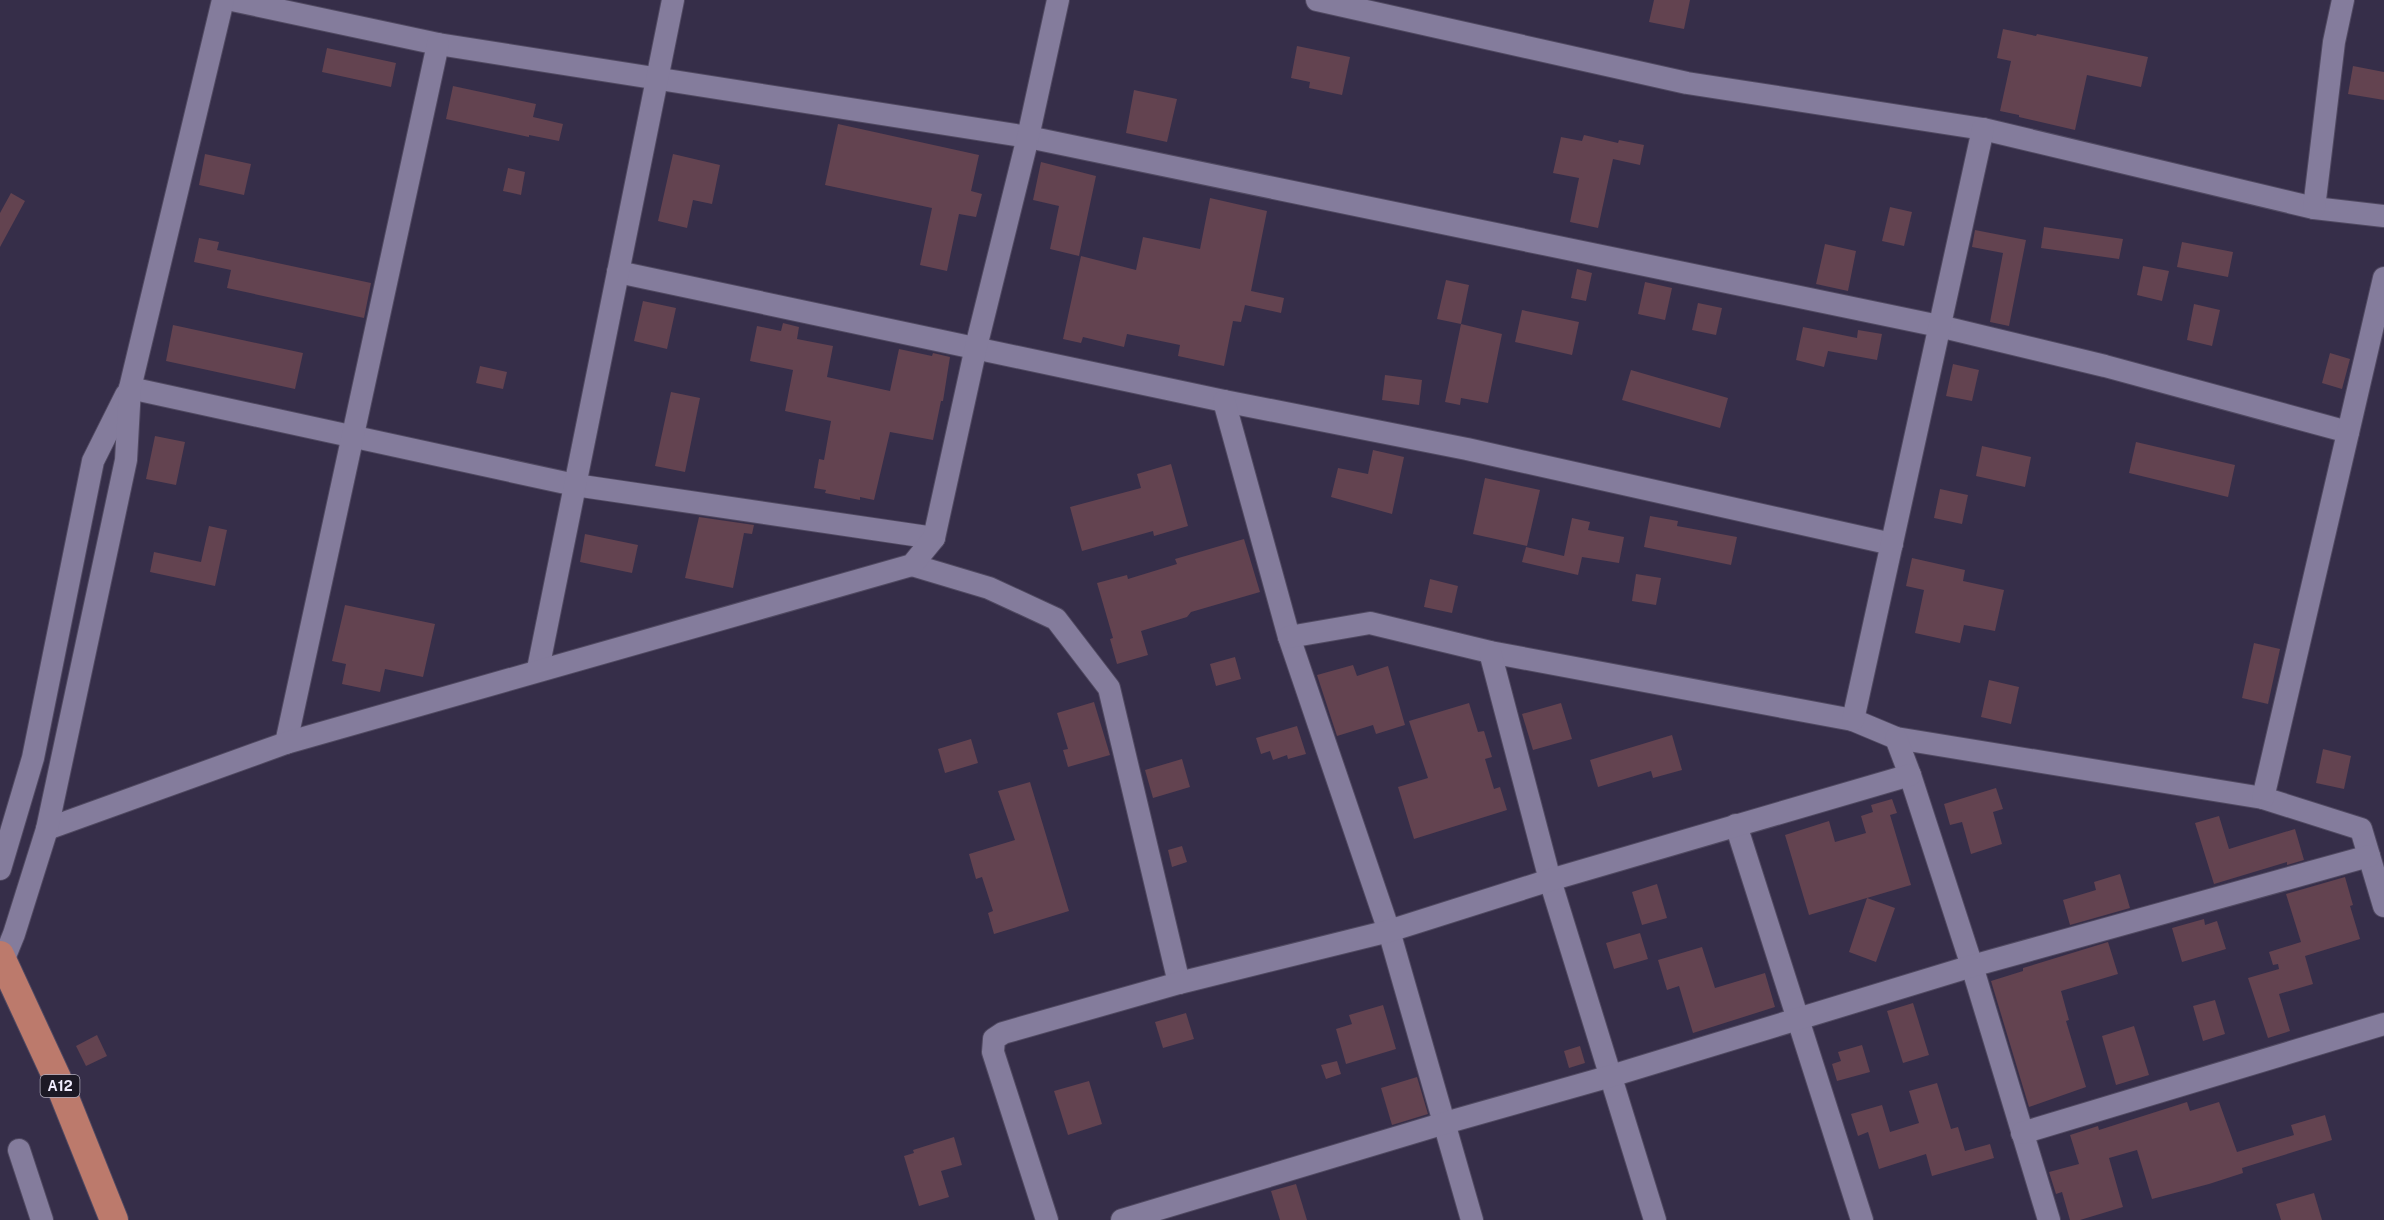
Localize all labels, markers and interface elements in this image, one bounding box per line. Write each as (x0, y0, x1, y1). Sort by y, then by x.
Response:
road number: A12 (40, 1075, 80, 1097)

